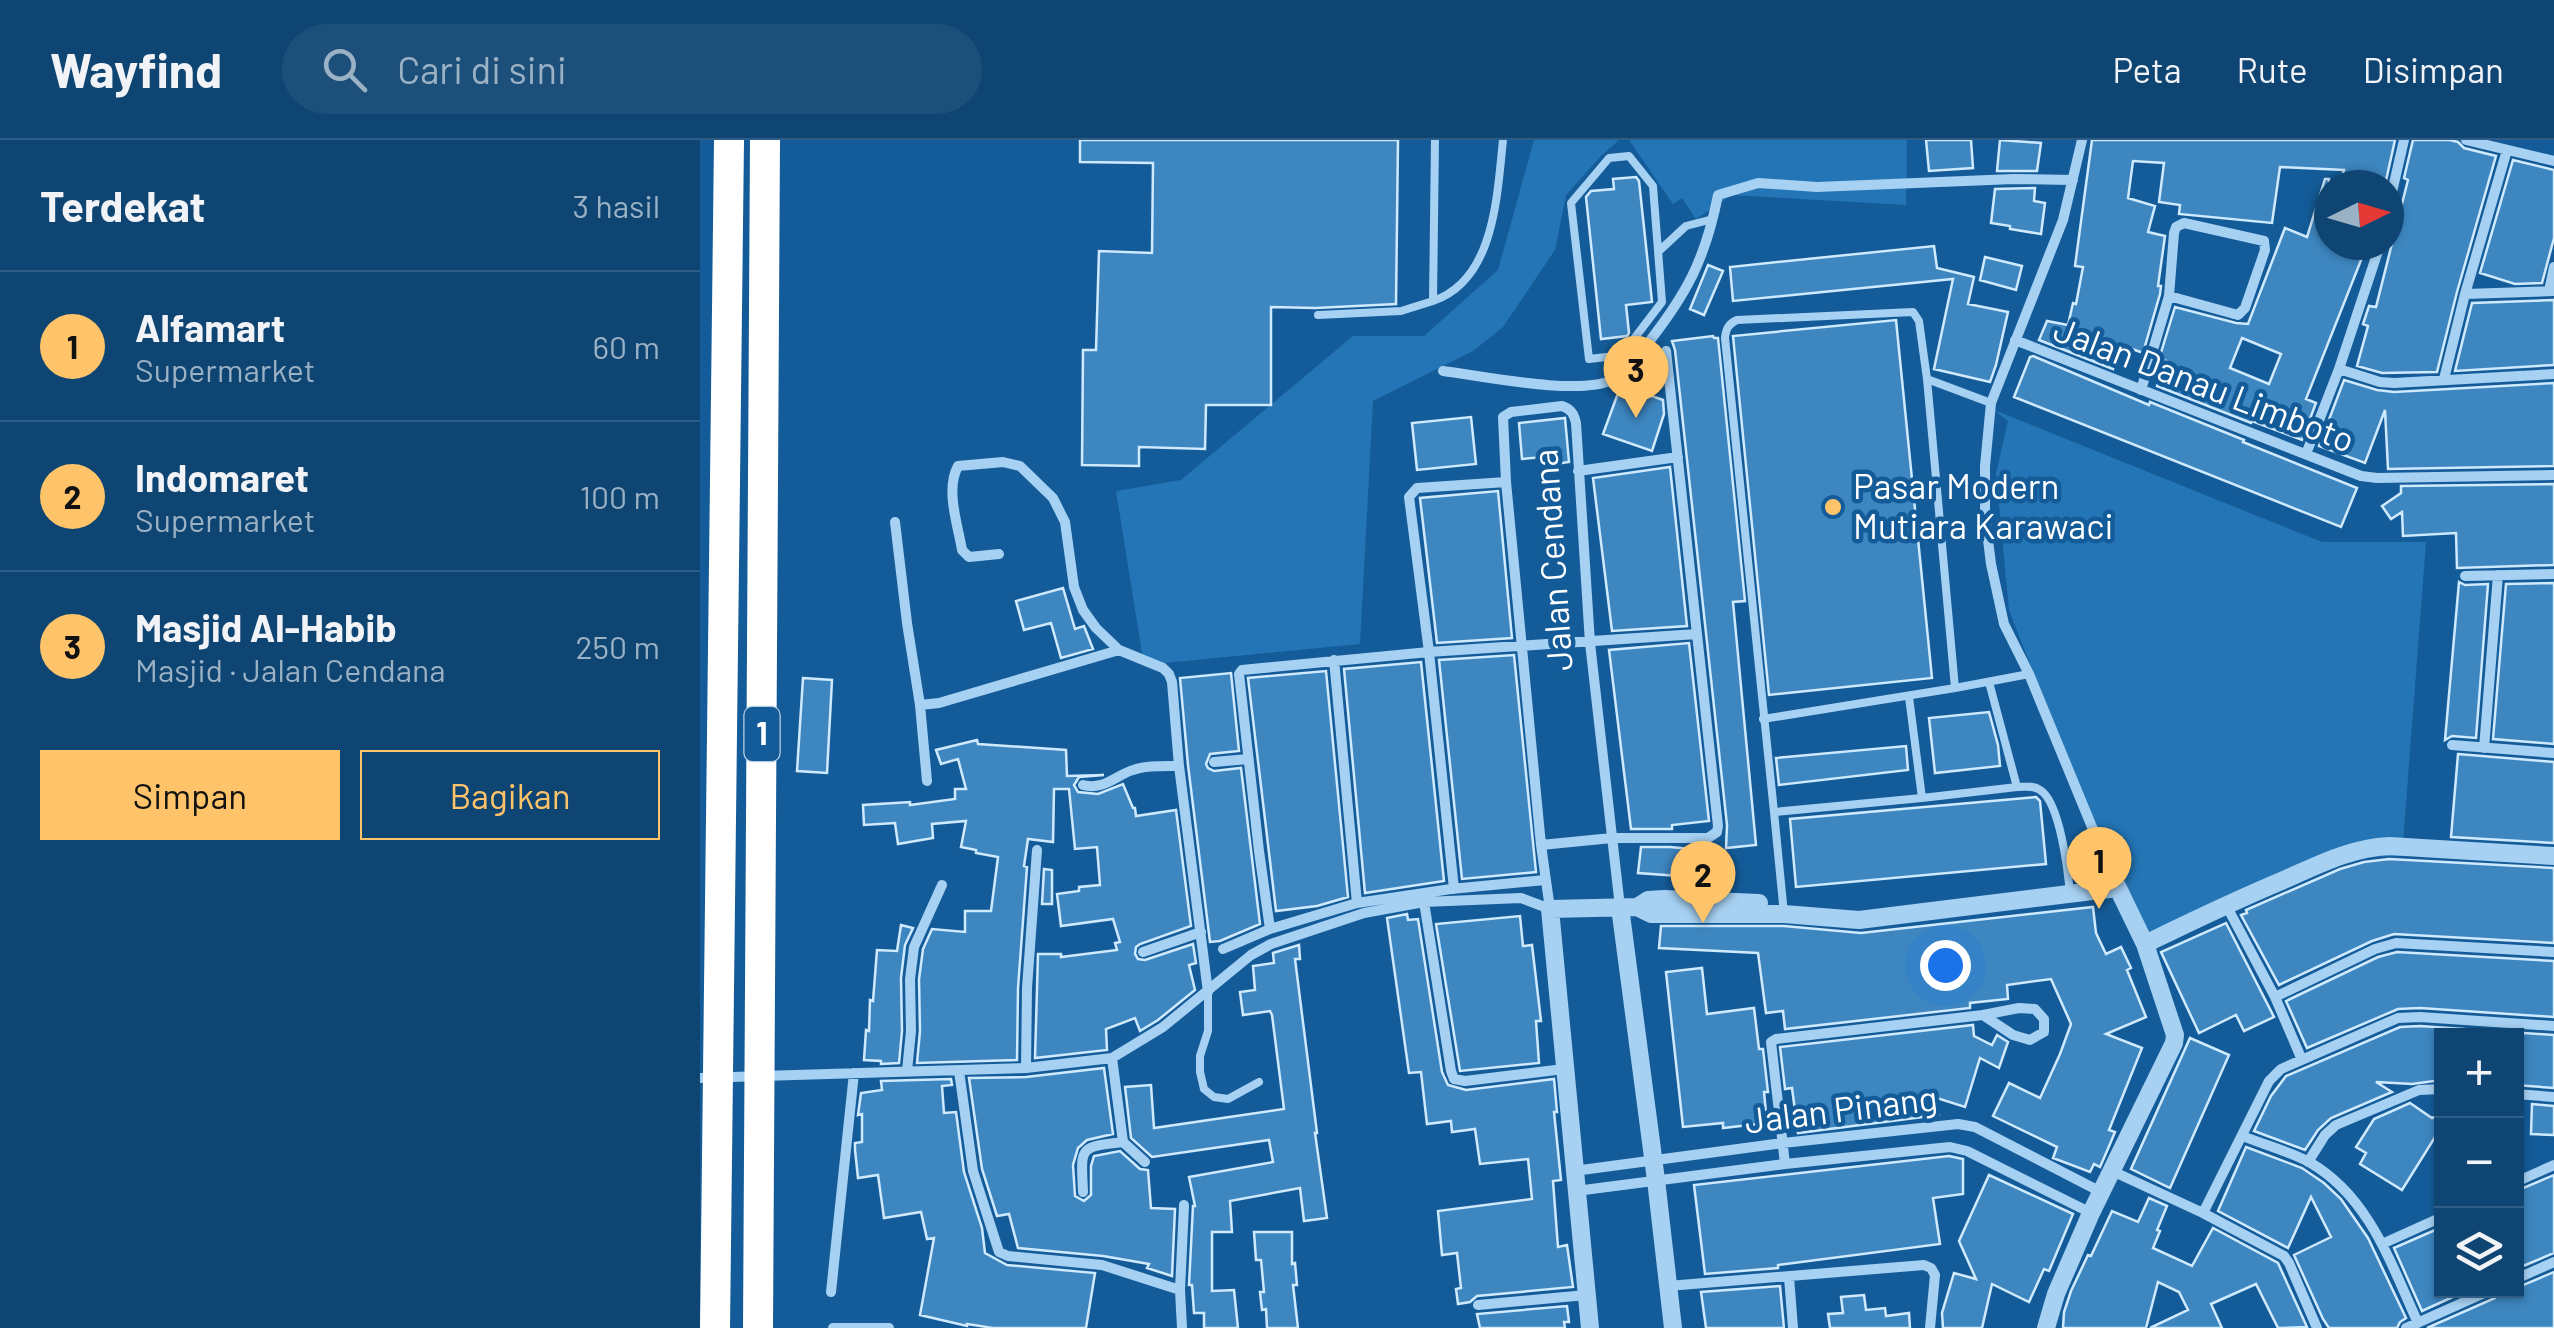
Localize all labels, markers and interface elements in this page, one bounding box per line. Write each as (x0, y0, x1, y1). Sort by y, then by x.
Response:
search box (282, 24, 982, 114)
text: Wayfind (50, 40, 222, 98)
icon: search (317, 42, 372, 97)
text: Cari di sini (397, 46, 567, 92)
text: Peta (2112, 48, 2182, 90)
text: Rute (2237, 48, 2308, 90)
text: Disimpan (2363, 48, 2504, 90)
north arrow (2314, 170, 2404, 260)
text: Terdekat (40, 180, 205, 230)
text: 3 hasil (573, 186, 660, 224)
text: Alfamart (135, 304, 285, 350)
street label: Jalan Danau Limboto (2049, 306, 2361, 460)
text: 1 (67, 327, 78, 365)
text: 60 m (593, 327, 660, 365)
pin: 3 (1604, 336, 1668, 418)
text: Supermarket (135, 350, 315, 388)
street label: Jalan Cendana (1522, 448, 1580, 672)
text: Indomaret (135, 454, 309, 500)
place label: Pasar Modern Mutiara Karawaci (1853, 464, 2113, 546)
text: 2 (64, 477, 81, 515)
text: 100 m (580, 477, 660, 515)
marker: Pasar Modern Mutiara Karawaci (1822, 496, 1844, 518)
text: Supermarket (135, 500, 315, 538)
text: Masjid Al-Habib (135, 604, 397, 650)
text: 3 (64, 627, 81, 665)
text: 250 m (575, 627, 660, 665)
text: Masjid · Jalan Cendana (135, 650, 446, 688)
road number: 1 (744, 707, 780, 761)
button: Simpan (40, 750, 340, 840)
button: Bagikan (360, 750, 660, 840)
pin: 1 (2066, 826, 2132, 909)
pin: 2 (1670, 840, 1736, 923)
your location (1920, 940, 1971, 991)
map controls (2434, 1028, 2524, 1298)
button: + (2434, 1028, 2524, 1118)
street label: Jalan Pinang (1742, 1075, 1940, 1141)
button: − (2434, 1118, 2524, 1208)
button: layers (2434, 1208, 2524, 1298)

